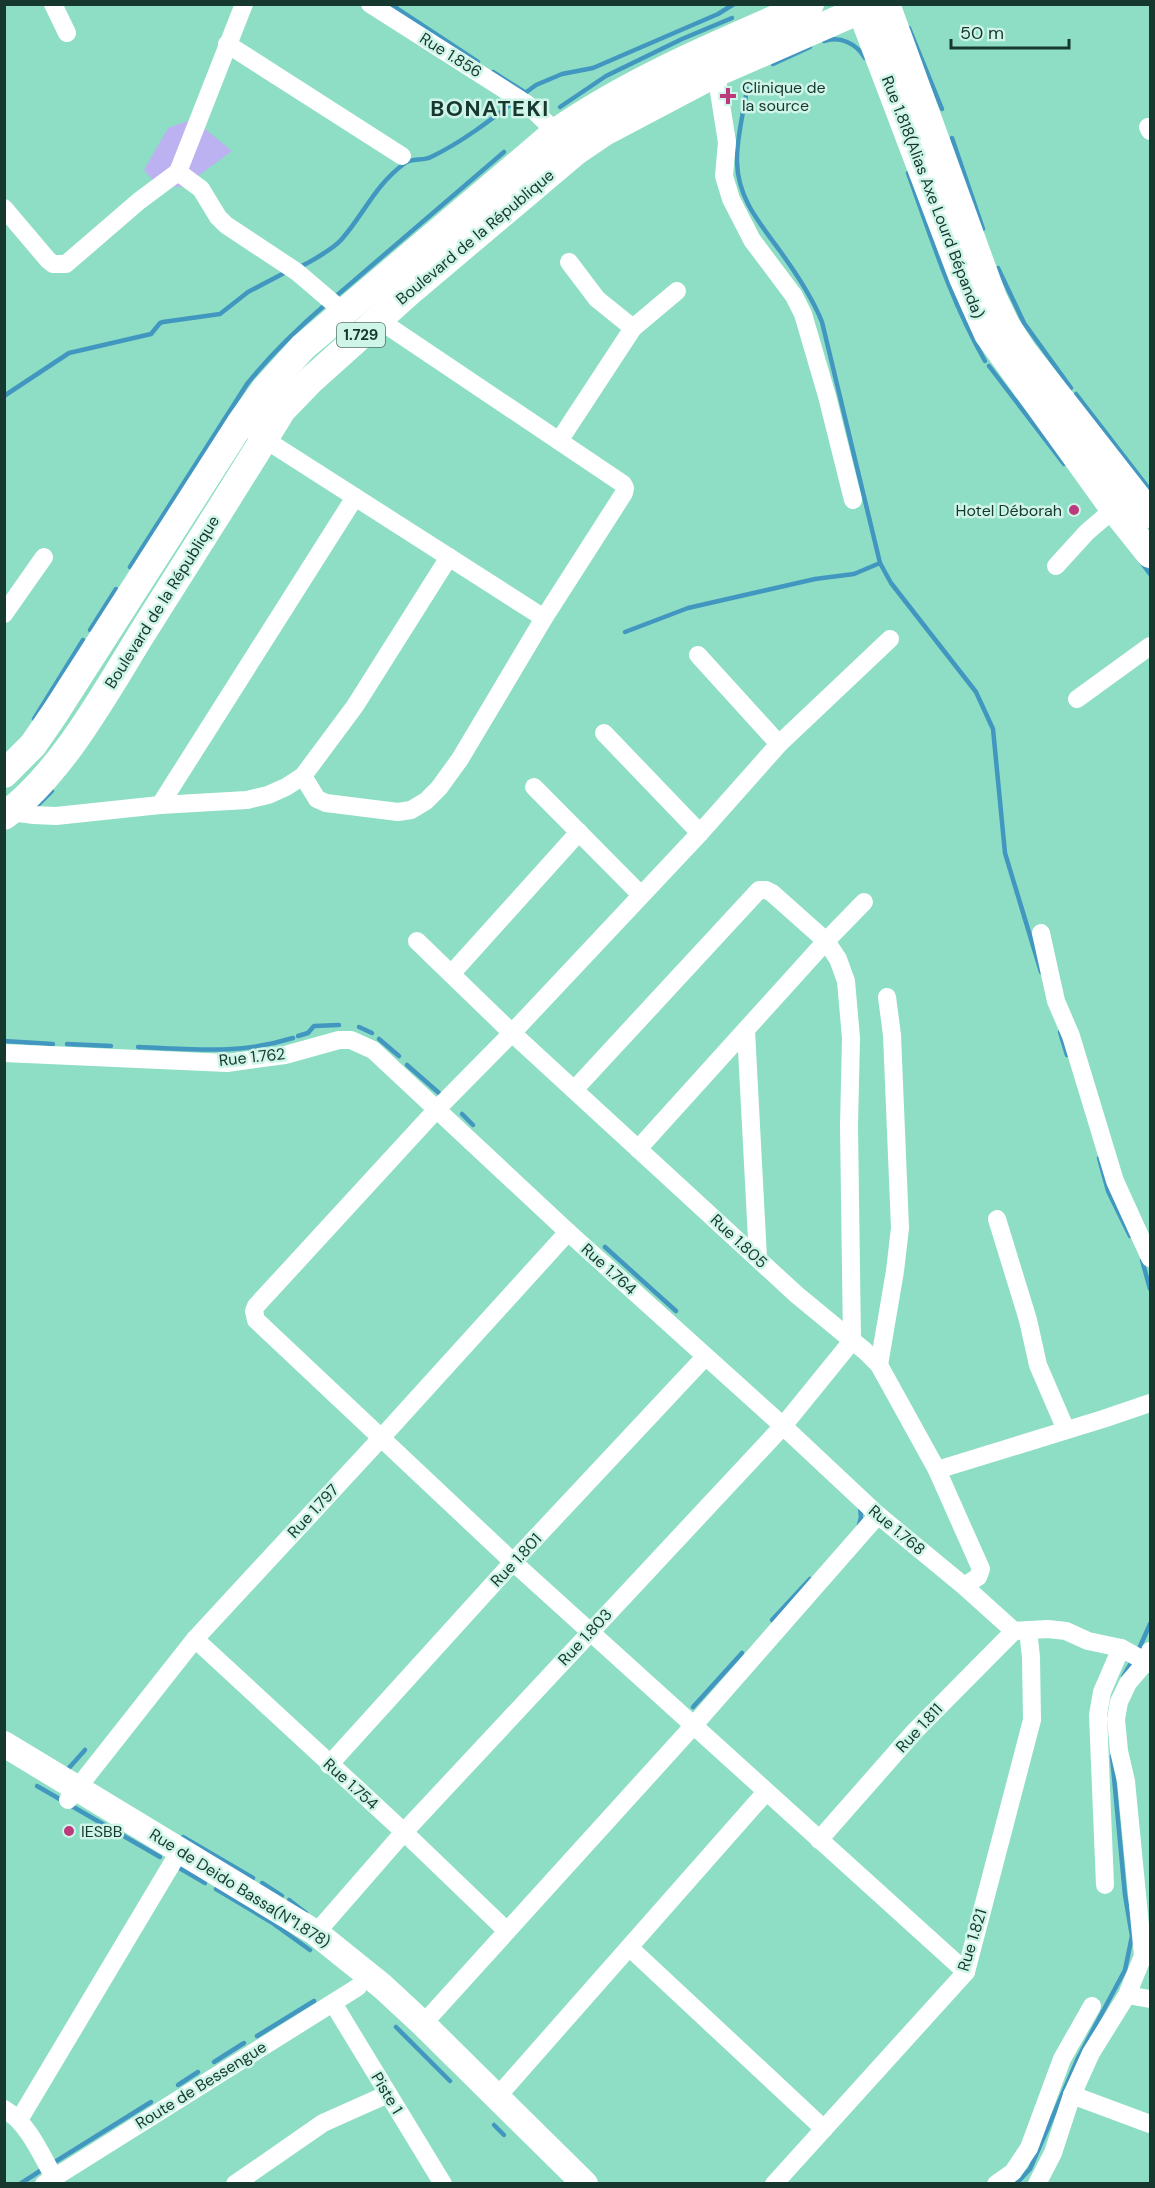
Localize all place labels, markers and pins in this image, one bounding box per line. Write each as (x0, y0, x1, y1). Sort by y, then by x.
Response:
place label: Clinique de la source (742, 77, 826, 116)
marker: Clinique de la source (719, 87, 737, 105)
place label: Hotel Déborah (956, 500, 1062, 521)
marker: Hotel Déborah (1067, 503, 1081, 517)
place label: IESBB (81, 1821, 122, 1842)
marker: IESBB (62, 1824, 76, 1838)

